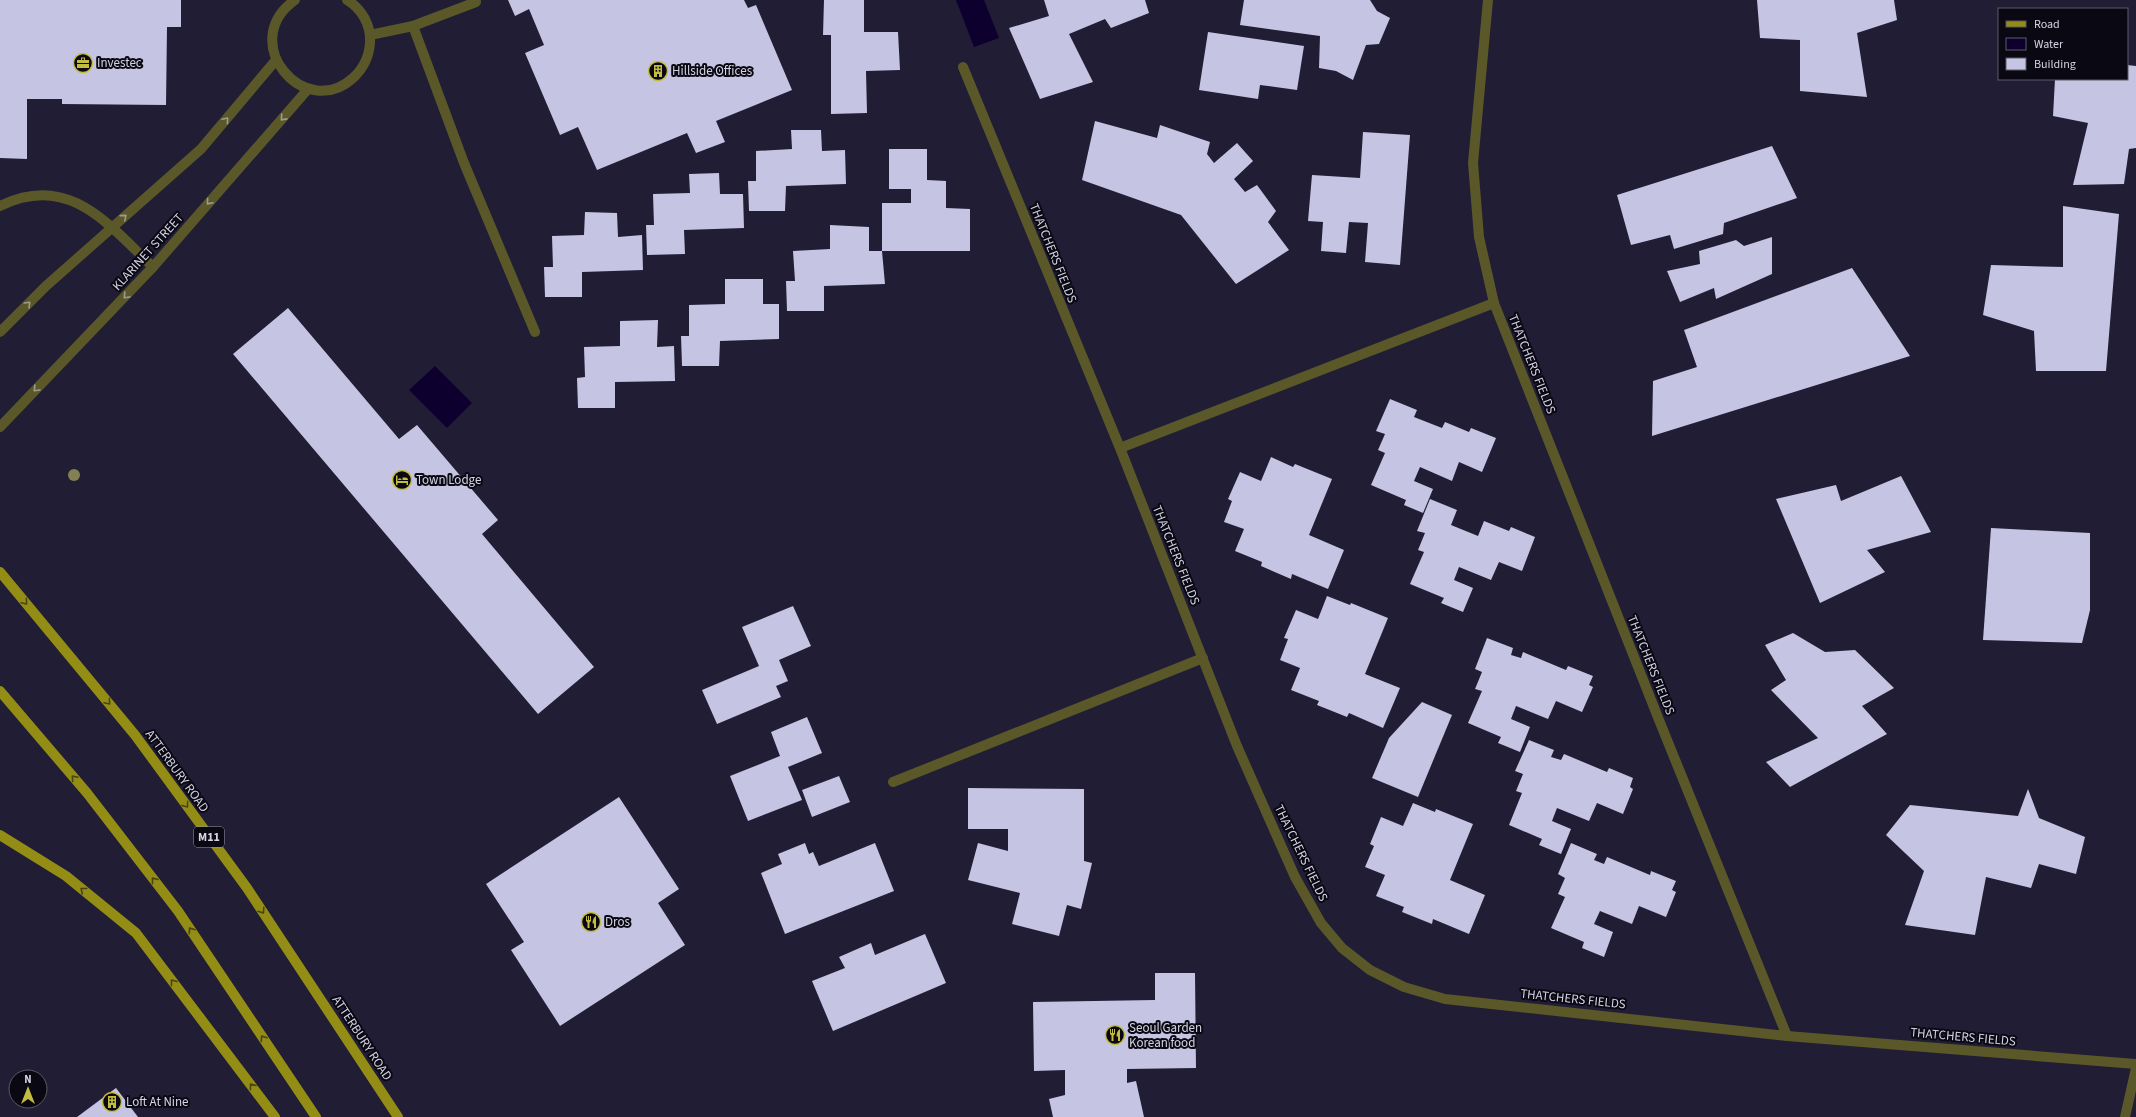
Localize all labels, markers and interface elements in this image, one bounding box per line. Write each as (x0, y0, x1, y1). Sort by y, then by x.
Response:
legend (1998, 8, 2128, 80)
text: Road (2034, 16, 2060, 33)
text: Water (2034, 36, 2064, 53)
office icon: Investec (72, 52, 94, 74)
place label: Investec (97, 54, 142, 72)
text: Building (2034, 56, 2076, 73)
building icon: Hillside Offices (647, 60, 669, 82)
place label: Hillside Offices (672, 62, 753, 80)
one-way arrow (280, 113, 287, 121)
one-way arrow (222, 117, 229, 124)
one-way arrow (206, 198, 213, 205)
street label: THATCHERS FIELDS (1025, 201, 1081, 306)
street label: KLARINET STREET (108, 209, 188, 295)
one-way arrow (119, 214, 127, 222)
one-way arrow (124, 291, 131, 298)
one-way arrow (23, 301, 31, 309)
street label: THATCHERS FIELDS (1504, 312, 1560, 417)
one-way arrow (34, 385, 41, 392)
hotel icon: Town Lodge (391, 469, 413, 491)
place label: Town Lodge (416, 471, 481, 489)
street label: THATCHERS FIELDS (1148, 503, 1204, 608)
one-way arrow (20, 597, 27, 604)
street label: THATCHERS FIELDS (1623, 613, 1679, 718)
one-way arrow (103, 697, 110, 704)
street label: ATTERBURY ROAD (141, 726, 213, 816)
one-way arrow (72, 775, 79, 783)
one-way arrow (182, 801, 189, 808)
street label: THATCHERS FIELDS (1270, 801, 1332, 905)
road number: M11 (194, 827, 224, 847)
one-way arrow (152, 878, 159, 885)
one-way arrow (81, 887, 88, 894)
one-way arrow (257, 907, 265, 914)
restaurant icon: Dros (580, 911, 602, 933)
place label: Dros (605, 913, 630, 931)
one-way arrow (188, 927, 196, 934)
one-way arrow (171, 980, 178, 987)
street label: THATCHERS FIELDS (1519, 985, 1627, 1013)
street label: ATTERBURY ROAD (328, 992, 396, 1084)
place label: Seoul Garden Korean food (1129, 1019, 1202, 1052)
street label: THATCHERS FIELDS (1909, 1023, 2017, 1051)
restaurant icon: Seoul Garden Korean food (1104, 1024, 1126, 1046)
one-way arrow (260, 1035, 268, 1042)
north arrow (8, 1069, 48, 1109)
text: N (24, 1072, 32, 1087)
one-way arrow (249, 1083, 256, 1090)
building icon: Loft At Nine (101, 1091, 123, 1113)
place label: Loft At Nine (126, 1093, 189, 1111)

